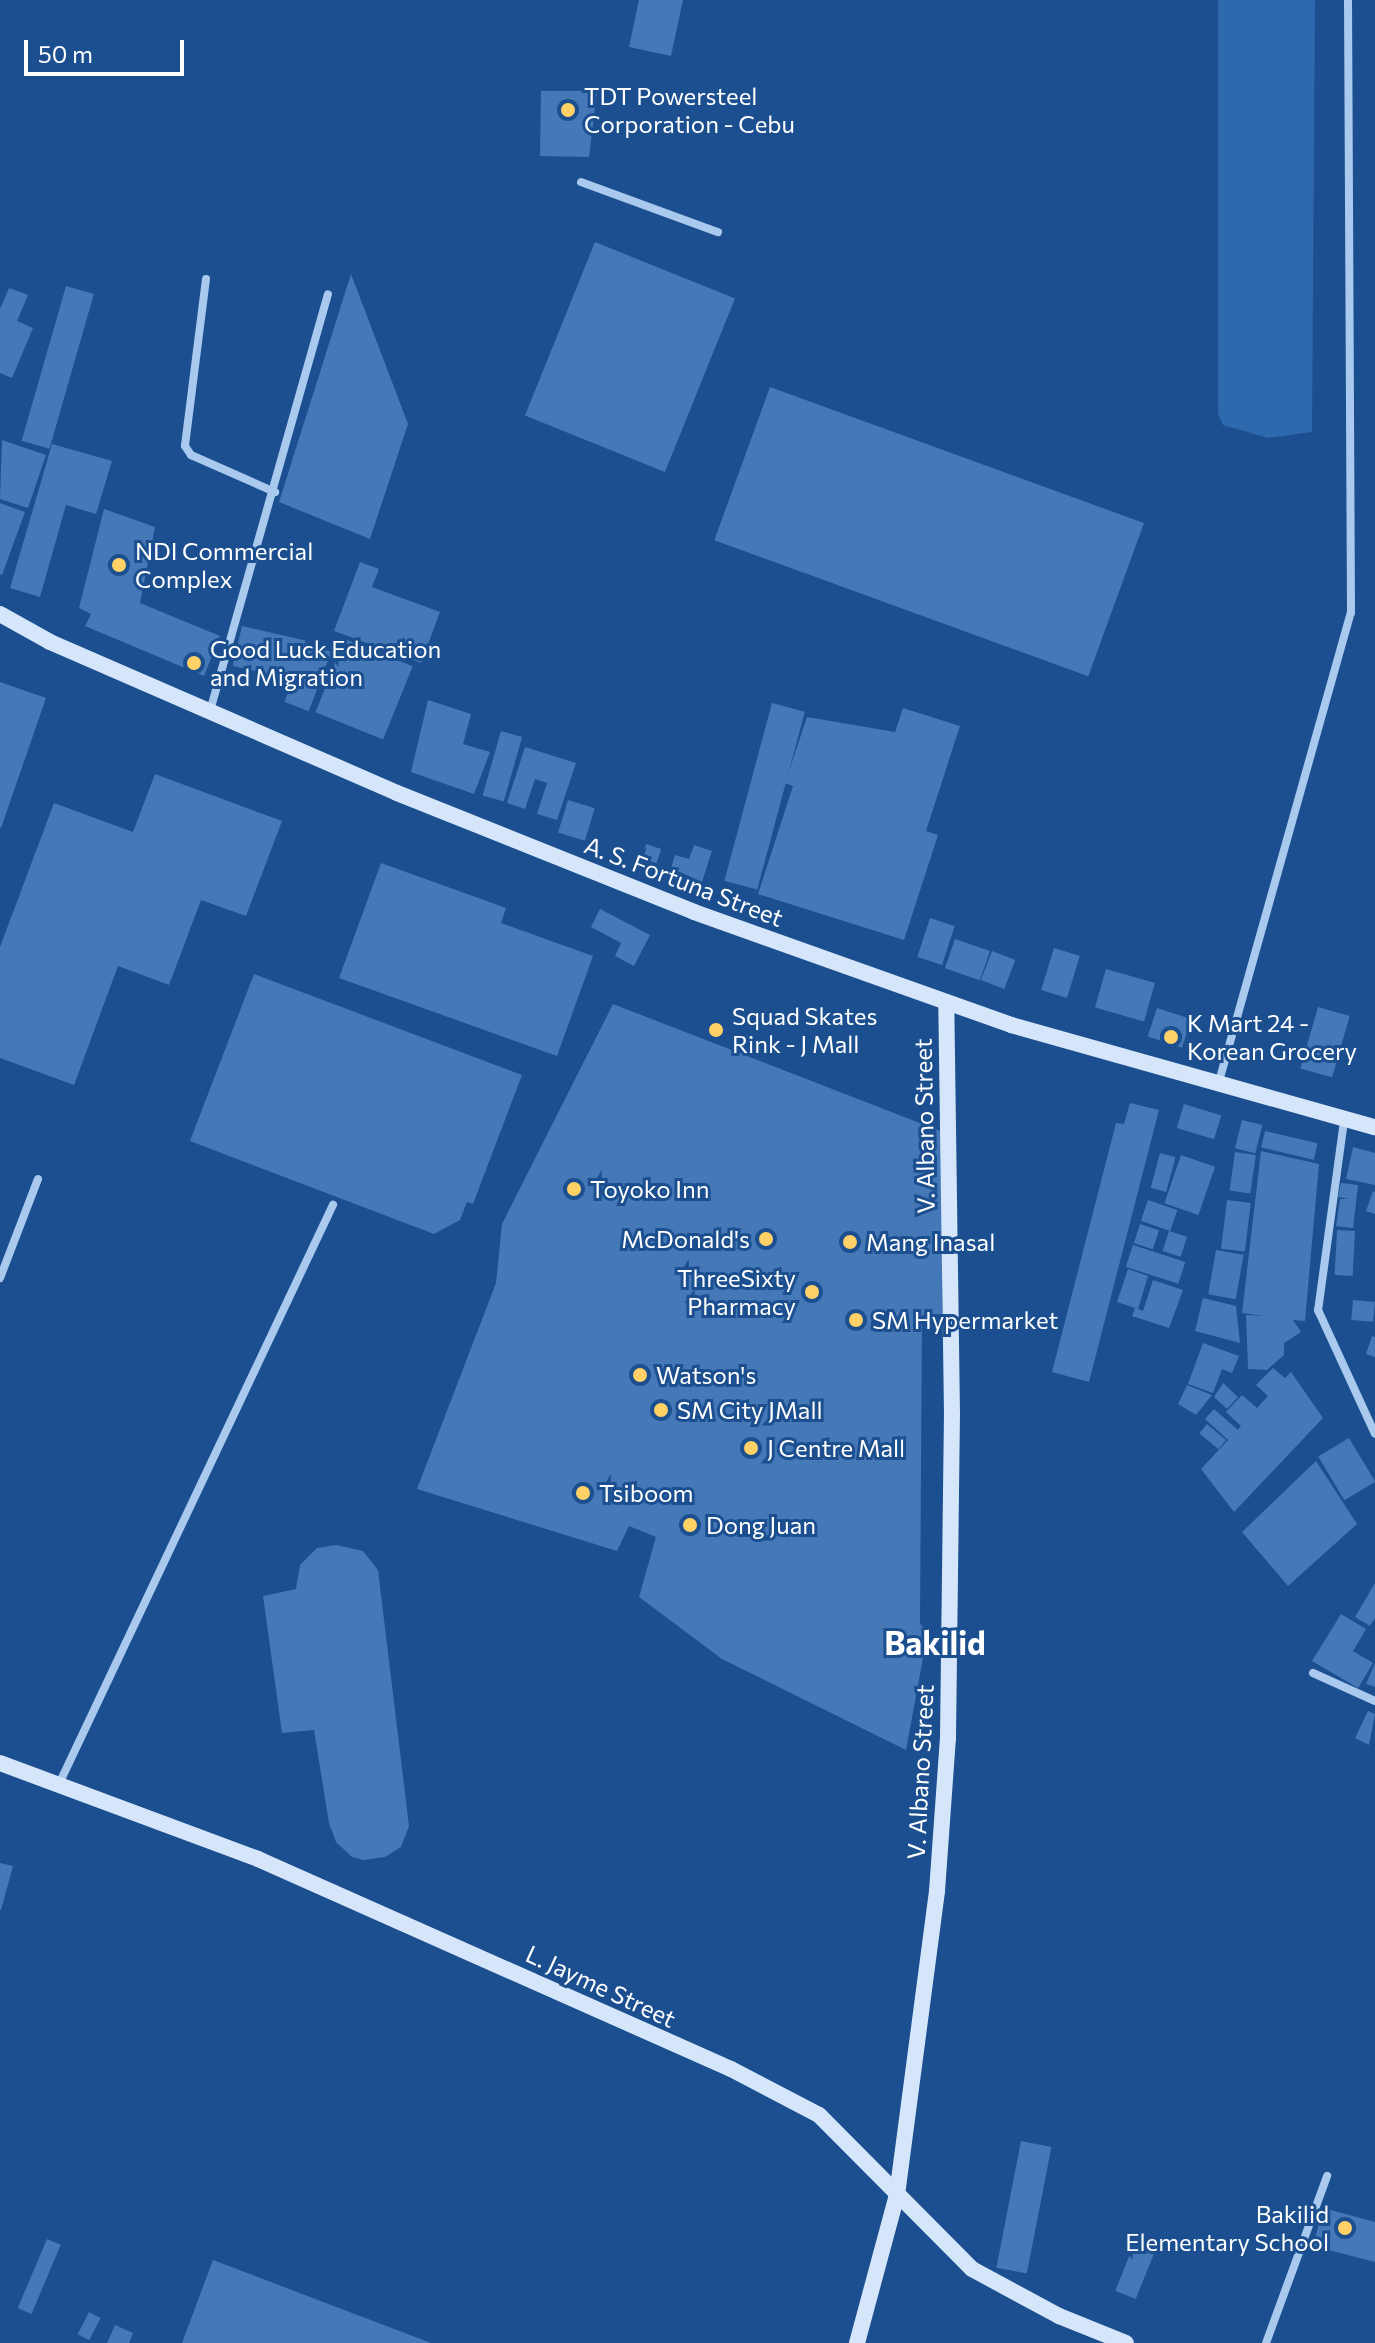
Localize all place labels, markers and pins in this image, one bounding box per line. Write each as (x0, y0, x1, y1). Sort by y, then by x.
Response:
place label: TDT Powersteel Corporation - Cebu (584, 82, 795, 138)
marker: TDT Powersteel Corporation - Cebu (559, 101, 577, 119)
place label: NDI Commercial Complex (135, 537, 313, 593)
marker: NDI Commercial Complex (110, 556, 128, 574)
place label: Good Luck Education and Migration (210, 635, 441, 691)
marker: Good Luck Education and Migration (185, 654, 203, 672)
place label: Squad Skates Rink - J Mall (732, 1002, 877, 1058)
place label: K Mart 24 - Korean Grocery (1187, 1009, 1357, 1065)
marker: Squad Skates Rink - J Mall (707, 1021, 725, 1039)
marker: K Mart 24 - Korean Grocery (1162, 1028, 1180, 1046)
place label: Toyoko Inn (590, 1175, 709, 1203)
marker: Toyoko Inn (565, 1180, 583, 1198)
place label: McDonald's (621, 1225, 750, 1253)
place label: Mang Inasal (866, 1228, 995, 1256)
marker: McDonald's (757, 1230, 775, 1248)
marker: Mang Inasal (841, 1233, 859, 1251)
place label: ThreeSixty Pharmacy (677, 1264, 796, 1320)
marker: ThreeSixty Pharmacy (803, 1283, 821, 1301)
place label: SM Hypermarket (872, 1306, 1058, 1334)
marker: SM Hypermarket (847, 1311, 865, 1329)
place label: Watson's (656, 1361, 756, 1389)
marker: Watson's (631, 1366, 649, 1384)
place label: SM City JMall (677, 1396, 823, 1424)
marker: SM City JMall (652, 1401, 670, 1419)
place label: J Centre Mall (767, 1434, 905, 1462)
marker: J Centre Mall (742, 1439, 760, 1457)
place label: Tsiboom (599, 1479, 693, 1507)
marker: Tsiboom (574, 1484, 592, 1502)
place label: Dong Juan (706, 1511, 816, 1539)
marker: Dong Juan (681, 1516, 699, 1534)
place label: Bakilid Elementary School (1125, 2200, 1329, 2256)
marker: Bakilid Elementary School (1336, 2219, 1354, 2237)

